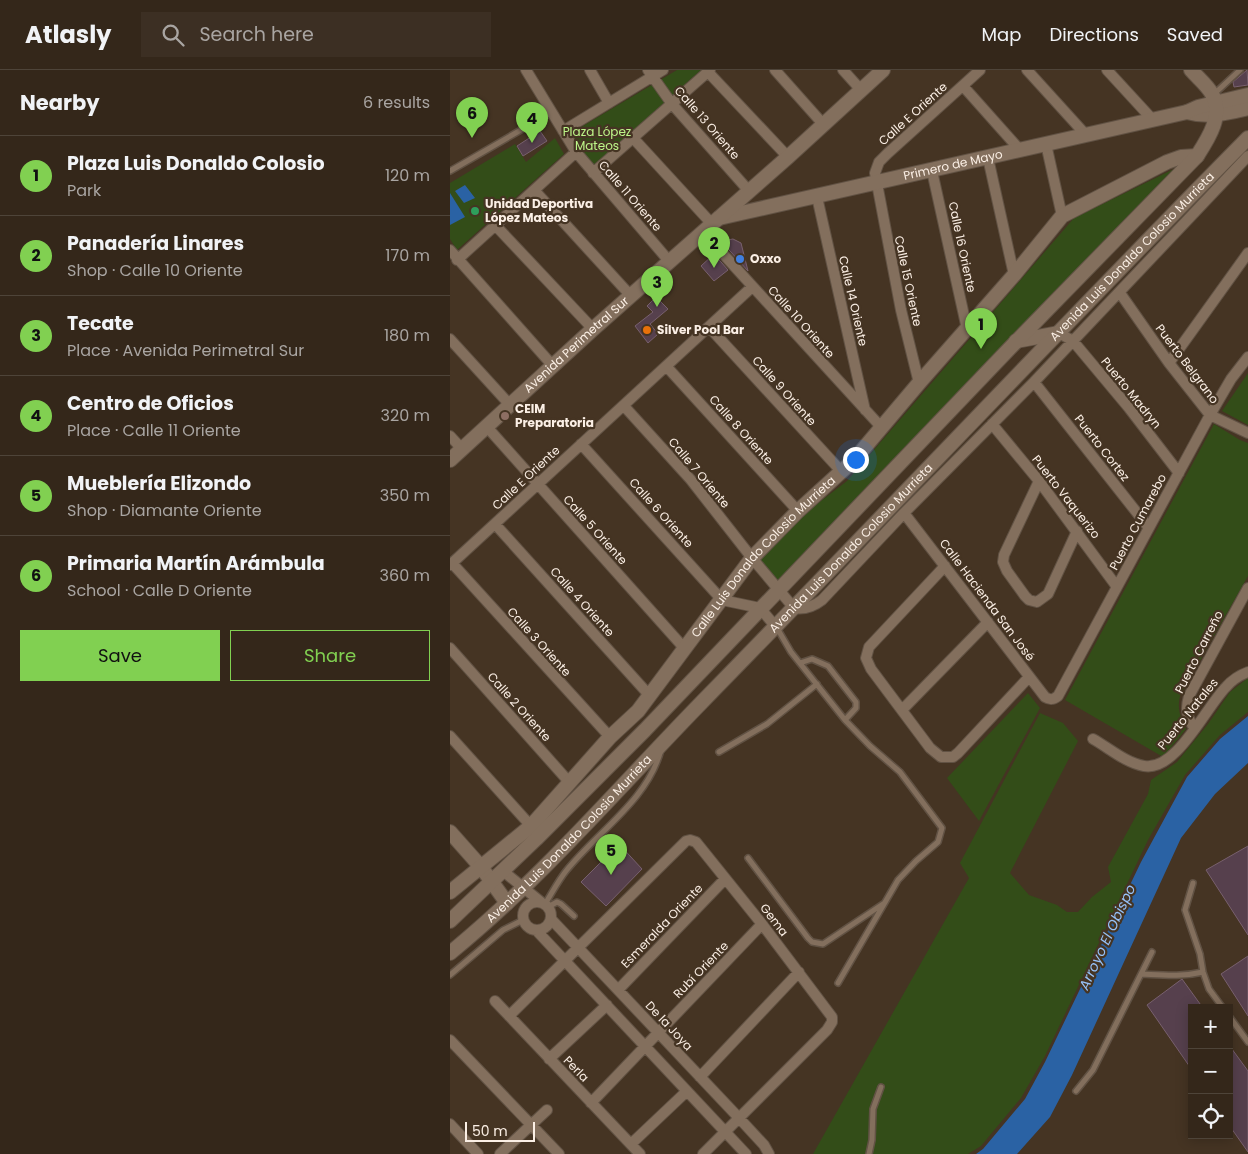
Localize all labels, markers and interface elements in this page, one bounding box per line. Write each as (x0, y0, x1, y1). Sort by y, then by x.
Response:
search box (141, 12, 491, 57)
text: Atlasly (25, 18, 111, 51)
icon: search (159, 21, 187, 49)
text: Search here (199, 21, 314, 48)
text: Map (982, 22, 1021, 47)
text: Directions (1049, 22, 1139, 47)
text: Saved (1167, 22, 1223, 47)
street label: Calle E Oriente (875, 78, 951, 149)
street label: Calle 13 Oriente (671, 82, 744, 163)
text: Nearby (20, 88, 100, 117)
text: 6 results (363, 91, 430, 114)
pin: 6 (456, 97, 488, 138)
pin: 4 (516, 102, 548, 143)
park label: Plaza López Mateos (563, 123, 631, 154)
street label: Primero de Mayo (902, 145, 1005, 184)
text: Plaza Luis Donaldo Colosio (67, 150, 325, 177)
street label: Calle 11 Oriente (595, 157, 666, 235)
text: 1 (33, 164, 39, 187)
text: 120 m (385, 164, 430, 187)
street label: Avenida Luis Donaldo Colosio Murrieta (1046, 168, 1218, 345)
text: Park (67, 179, 101, 202)
place label: Unidad Deportiva López Mateos (485, 195, 593, 226)
street label: Calle 16 Oriente (945, 200, 980, 294)
marker: Unidad Deportiva López Mateos (469, 205, 481, 217)
pin: 2 (698, 227, 730, 268)
text: Panadería Linares (67, 230, 244, 257)
street label: Calle 15 Oriente (891, 234, 926, 328)
text: 2 (31, 244, 41, 267)
text: 170 m (385, 244, 430, 267)
place label: Oxxo (750, 250, 782, 267)
marker: Oxxo (734, 253, 746, 265)
street label: Calle 14 Oriente (835, 254, 872, 348)
text: Shop · Calle 10 Oriente (67, 259, 243, 282)
pin: 3 (641, 266, 673, 307)
street label: Calle 10 Oriente (764, 282, 839, 362)
street label: Avenida Perimetral Sur (520, 292, 633, 396)
pin: 1 (965, 308, 997, 349)
text: Tecate (67, 310, 134, 337)
street label: Puerto Belgrano (1152, 320, 1223, 407)
place label: Silver Pool Bar (657, 321, 744, 338)
text: 3 (31, 324, 41, 347)
text: 180 m (384, 324, 430, 347)
marker: Silver Pool Bar (641, 324, 653, 336)
text: Place · Avenida Perimetral Sur (67, 339, 304, 362)
street label: Calle 9 Oriente (748, 352, 820, 429)
street label: Puerto Madryn (1097, 353, 1165, 432)
text: Centro de Oficios (67, 390, 234, 417)
street label: Calle 8 Oriente (705, 391, 777, 468)
place label: CEIM Preparatoria (515, 400, 594, 431)
text: 4 (31, 404, 41, 427)
text: 320 m (381, 404, 430, 427)
marker: CEIM Preparatoria (499, 410, 511, 422)
street label: Puerto Cortez (1071, 411, 1134, 485)
text: Place · Calle 11 Oriente (67, 419, 241, 442)
street label: Calle 7 Oriente (665, 434, 734, 512)
street label: Calle E Oriente (488, 442, 563, 514)
your location (843, 447, 869, 473)
street label: Puerto Vaquerizo (1028, 451, 1105, 542)
street label: Avenida Luis Donaldo Colosio Murrieta (765, 459, 936, 636)
text: Mueblería Elizondo (67, 470, 251, 497)
street label: Puerto Cumarebo (1105, 470, 1170, 573)
street label: Calle Luis Donaldo Colosio Murrieta (687, 472, 839, 641)
street label: Calle 6 Oriente (625, 474, 697, 551)
text: 5 (31, 484, 41, 507)
text: 350 m (380, 484, 430, 507)
street label: Calle 5 Oriente (559, 491, 631, 568)
text: Shop · Diamante Oriente (67, 499, 262, 522)
street label: Calle Hacienda San José (936, 535, 1039, 664)
text: Primaria Martín Arámbula (67, 550, 325, 577)
street label: Calle 4 Oriente (546, 563, 618, 640)
text: 6 (31, 564, 41, 587)
text: 360 m (380, 564, 430, 587)
text: School · Calle D Oriente (67, 579, 252, 602)
street label: Calle 3 Oriente (504, 603, 575, 680)
street label: Puerto Carreño (1170, 607, 1227, 696)
button: Save (20, 630, 220, 681)
button: Share (230, 630, 430, 681)
street label: Calle 2 Oriente (484, 668, 555, 745)
street label: Puerto Natales (1153, 674, 1222, 753)
street label: Avenida Luis Donaldo Colosio Murrieta (482, 751, 655, 926)
pin: 5 (595, 834, 627, 875)
street label: Esmeralda Oriente (617, 880, 706, 971)
water label: Arroyo El Obispo (1073, 881, 1140, 994)
street label: Gema (756, 900, 793, 940)
street label: Rubí Oriente (669, 937, 732, 1002)
street label: De la Joya (642, 997, 697, 1054)
map controls (1188, 1004, 1233, 1139)
button: + (1188, 1004, 1233, 1049)
button: − (1188, 1049, 1233, 1094)
street label: Perla (560, 1052, 593, 1085)
button: locate (1188, 1094, 1233, 1139)
scale bar (465, 1119, 535, 1142)
text: 50 m (472, 1121, 508, 1141)

